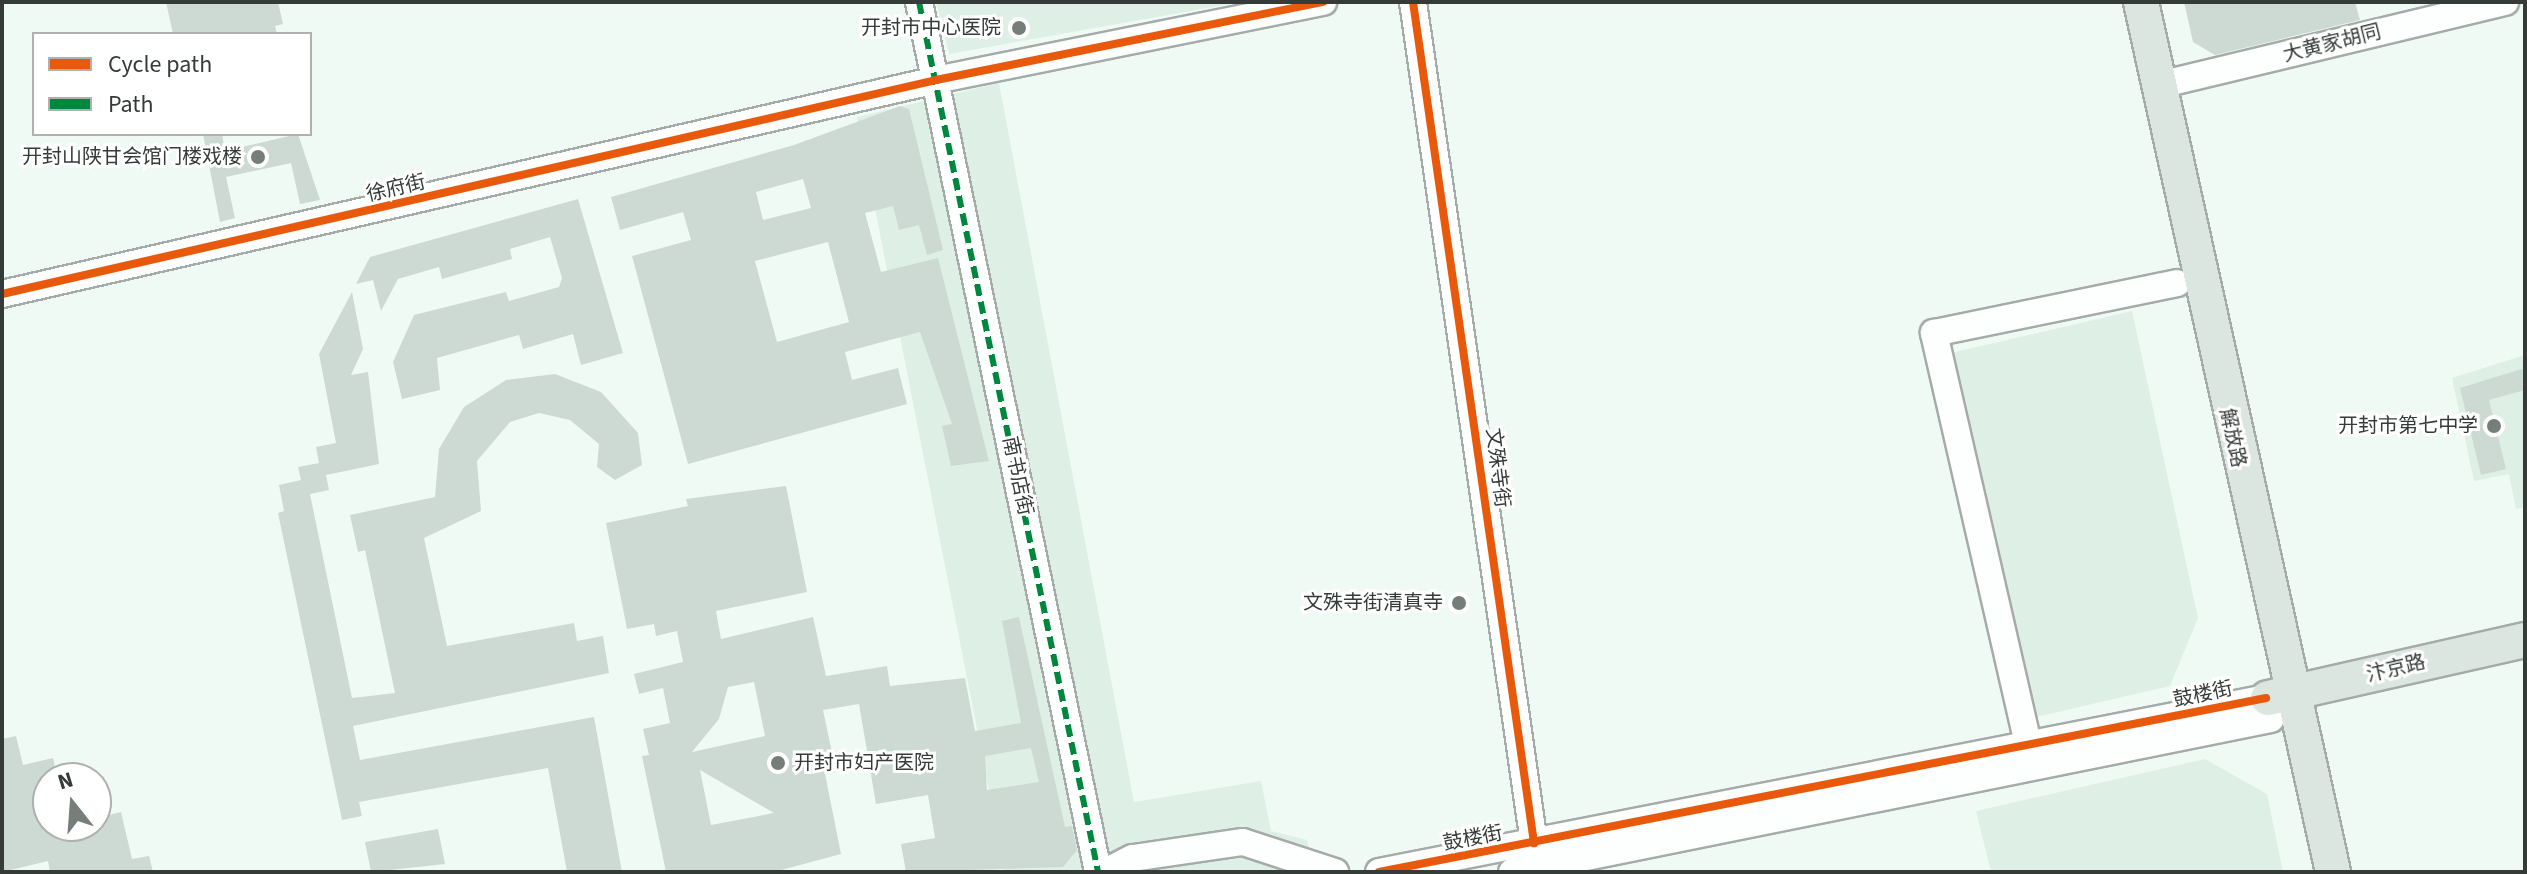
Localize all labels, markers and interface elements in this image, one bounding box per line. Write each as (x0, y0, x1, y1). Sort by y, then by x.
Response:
place label: 开封市中心医院 (861, 16, 1001, 40)
marker: 开封市中心医院 (1008, 17, 1030, 39)
street label: 大黄家胡同 (2281, 20, 2383, 68)
legend (32, 32, 312, 136)
text: Cycle path (108, 47, 212, 82)
text: Path (108, 87, 154, 122)
place label: 开封山陕甘会馆门楼戏楼 (22, 145, 242, 169)
marker: 开封山陕甘会馆门楼戏楼 (249, 148, 267, 166)
street label: 徐府街 (364, 171, 428, 207)
street label: 解放路 (2214, 406, 2250, 470)
place label: 开封市第七中学 (2338, 414, 2478, 438)
marker: 开封市第七中学 (2485, 417, 2503, 435)
street label: 文殊寺街 (1480, 427, 1514, 509)
street label: 南书店街 (997, 434, 1037, 518)
place label: 文殊寺街清真寺 (1303, 591, 1443, 615)
marker: 文殊寺街清真寺 (1450, 594, 1468, 612)
street label: 汴京路 (2364, 651, 2428, 687)
street label: 鼓楼街 (2171, 677, 2235, 713)
place label: 开封市妇产医院 (794, 751, 934, 775)
marker: 开封市妇产医院 (769, 754, 787, 772)
north arrow (32, 762, 112, 842)
text: N (54, 764, 77, 798)
street label: 鼓楼街 (1441, 821, 1505, 857)

